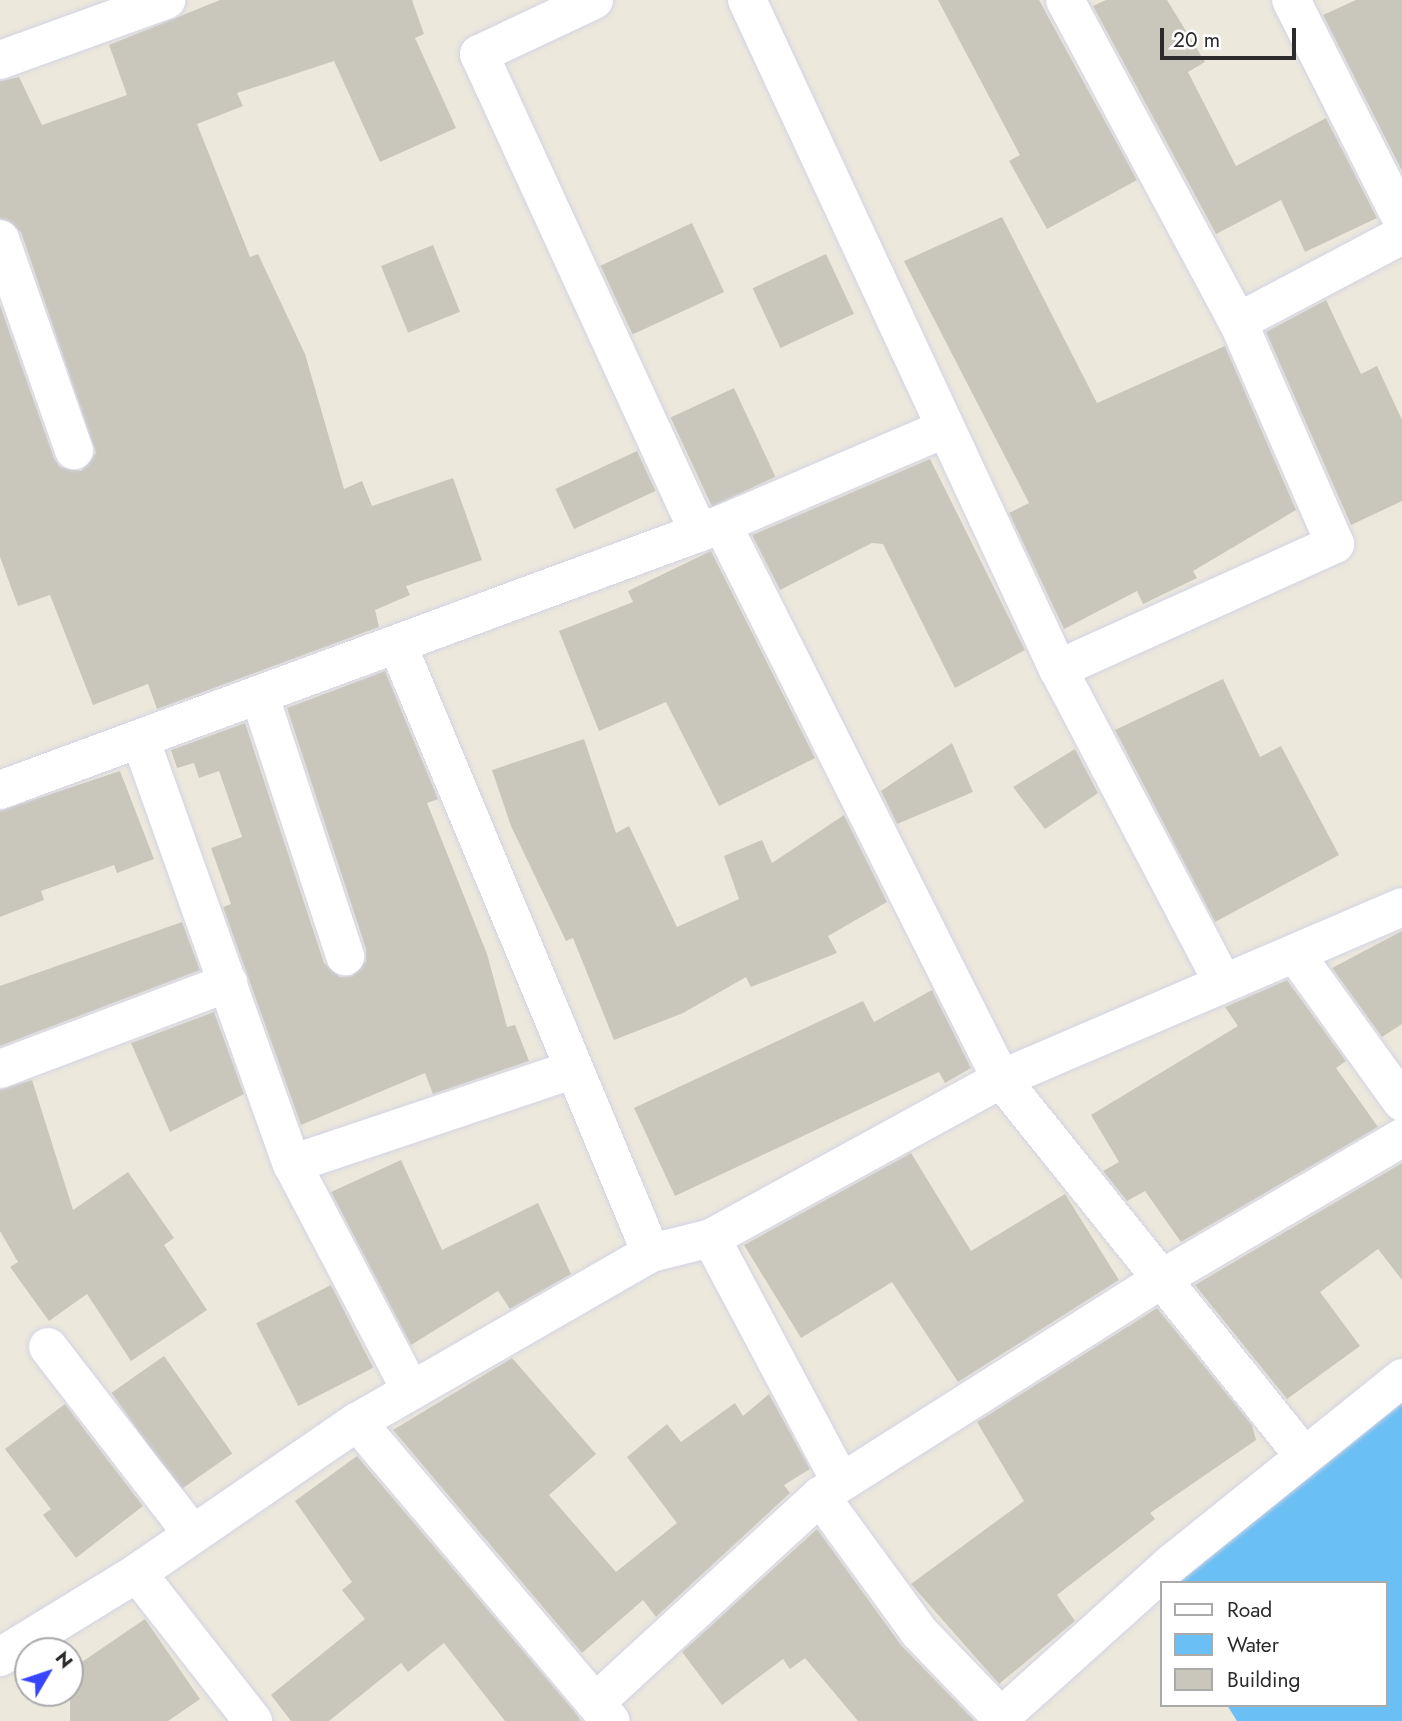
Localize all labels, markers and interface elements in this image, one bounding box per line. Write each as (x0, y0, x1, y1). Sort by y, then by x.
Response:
scale bar (1164, 14, 1300, 58)
text: 20 m (1173, 25, 1220, 55)
legend (1160, 1581, 1388, 1707)
text: Road (1227, 1595, 1272, 1625)
text: Water (1227, 1630, 1279, 1660)
north arrow (14, 1637, 84, 1707)
text: N (49, 1645, 79, 1674)
text: Building (1227, 1665, 1300, 1695)

